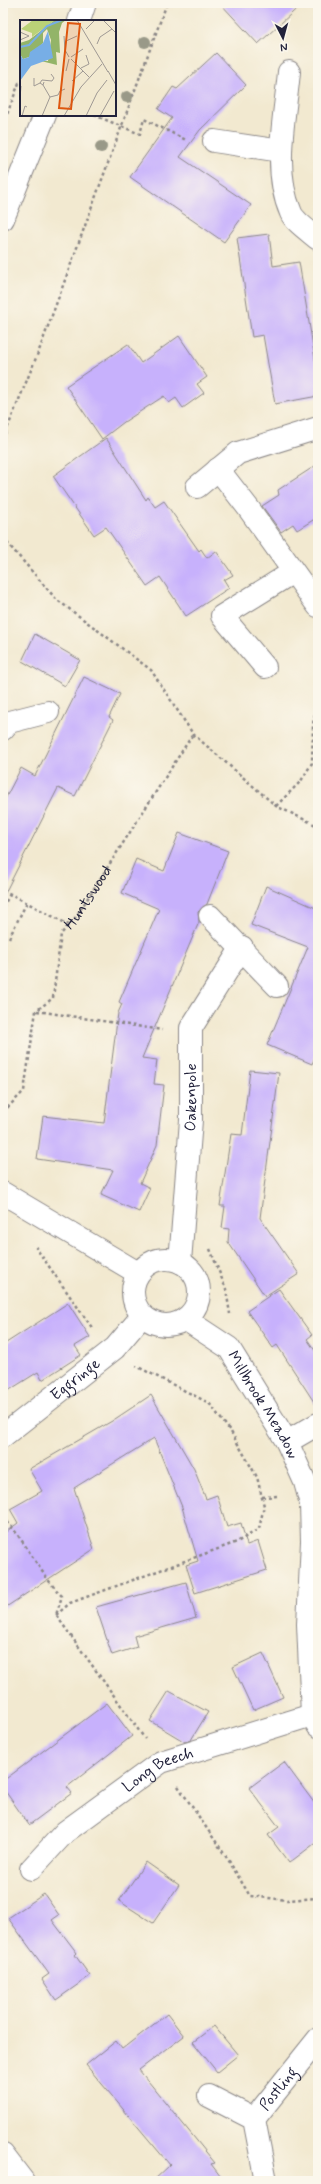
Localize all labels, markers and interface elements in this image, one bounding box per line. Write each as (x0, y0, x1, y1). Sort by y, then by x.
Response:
north arrow (263, 18, 303, 58)
inset map (20, 20, 116, 116)
text: N (280, 40, 288, 54)
street label: Huntswood (59, 861, 117, 934)
street label: Oakenpole (180, 1063, 202, 1132)
street label: Millbrook Meadow (223, 1347, 304, 1462)
street label: Eggringe (46, 1353, 105, 1405)
street label: Long Beech (118, 1742, 196, 1797)
street label: Postling (254, 2062, 303, 2115)

